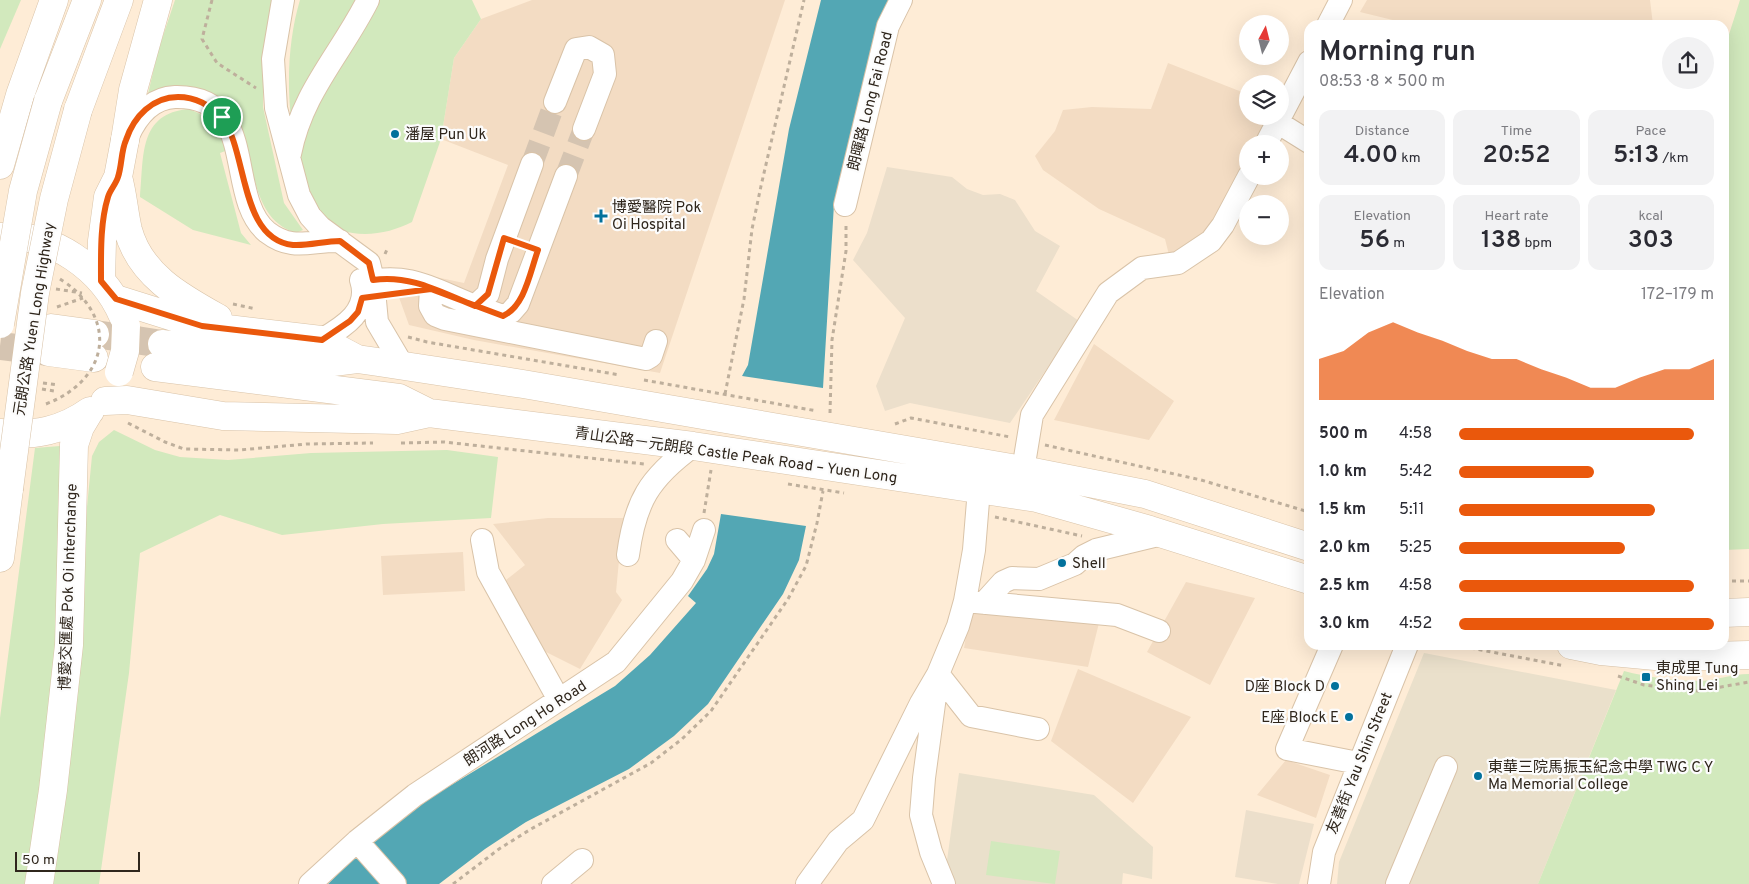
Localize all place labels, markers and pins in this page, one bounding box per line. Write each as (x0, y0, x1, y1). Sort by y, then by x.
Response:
pin (201, 96, 243, 138)
place label: 潘屋 Pun Uk (405, 126, 487, 145)
marker: 潘屋 Pun Uk (389, 128, 401, 140)
place label: 博愛醫院 Pok Oi Hospital (612, 199, 701, 235)
marker: 博愛醫院 Pok Oi Hospital (594, 209, 608, 223)
place label: Shell (1072, 555, 1106, 574)
marker: Shell (1056, 557, 1068, 569)
place label: 東成里 Tung Shing Lei (1656, 660, 1738, 696)
marker: 東成里 Tung Shing Lei (1640, 671, 1652, 683)
place label: D座 Block D (1245, 678, 1325, 697)
marker: D座 Block D (1329, 680, 1341, 692)
place label: E座 Block E (1261, 709, 1339, 728)
marker: E座 Block E (1343, 711, 1355, 723)
place label: 東華三院馬振玉紀念中學 TWG C Y Ma Memorial College (1488, 759, 1714, 795)
marker: 東華三院馬振玉紀念中學 TWG C Y Ma Memorial College (1472, 770, 1484, 782)

